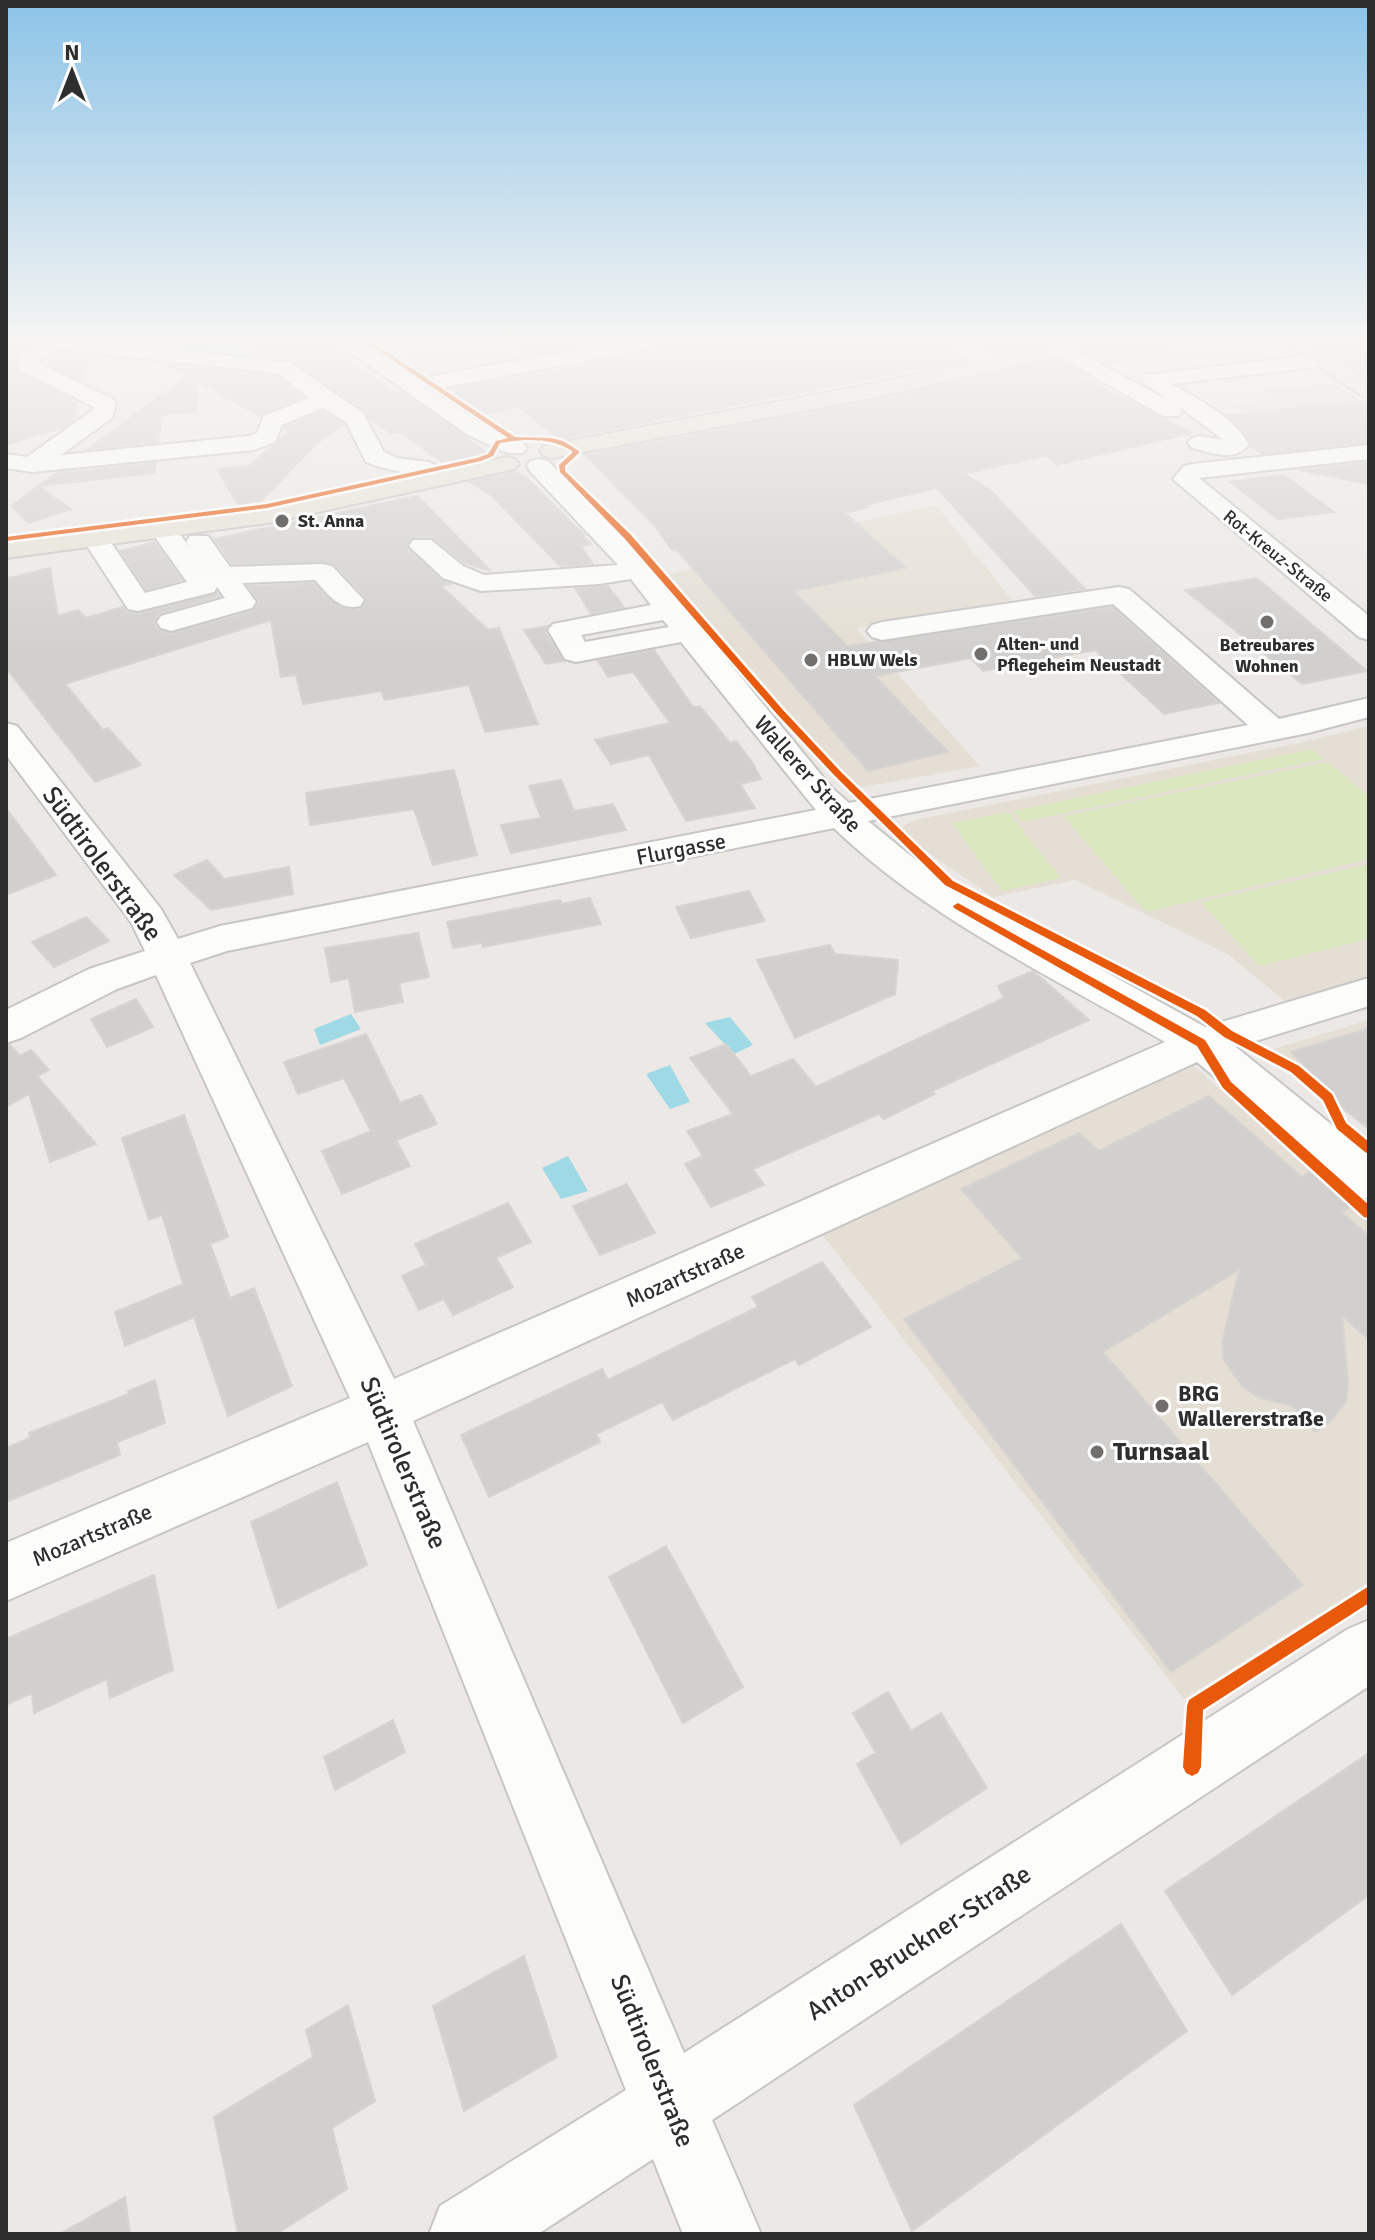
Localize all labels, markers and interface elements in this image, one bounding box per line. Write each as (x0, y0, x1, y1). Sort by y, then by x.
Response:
north arrow (32, 32, 112, 112)
text: N (64, 39, 80, 66)
street label: Rot-Kreuz-Straße (1219, 505, 1337, 607)
place label: St. Anna (298, 510, 364, 532)
marker: St. Anna (273, 512, 291, 530)
marker: Betreubares Wohnen (1258, 613, 1276, 631)
place label: Alten- und Pflegeheim Neustadt (997, 633, 1161, 676)
place label: Betreubares Wohnen (1219, 634, 1315, 677)
marker: Alten- und Pflegeheim Neustadt (972, 645, 990, 663)
place label: HBLW Wels (827, 649, 918, 671)
marker: HBLW Wels (802, 651, 820, 669)
street label: Wallerer Straße (748, 710, 868, 838)
street label: Südtirolerstraße (35, 780, 169, 948)
street label: Flurgasse (634, 827, 728, 871)
street label: Mozartstraße (621, 1237, 749, 1313)
street label: Südtirolerstraße (352, 1372, 454, 1554)
place label: BRG Wallererstraße (1178, 1380, 1324, 1432)
marker: BRG Wallererstraße (1153, 1397, 1171, 1415)
place label: Turnsaal (1113, 1436, 1209, 1468)
marker: Turnsaal (1088, 1443, 1106, 1461)
street label: Mozartstraße (28, 1498, 156, 1572)
street label: Anton-Bruckner-Straße (801, 1858, 1037, 2028)
street label: Südtirolerstraße (603, 1970, 701, 2152)

